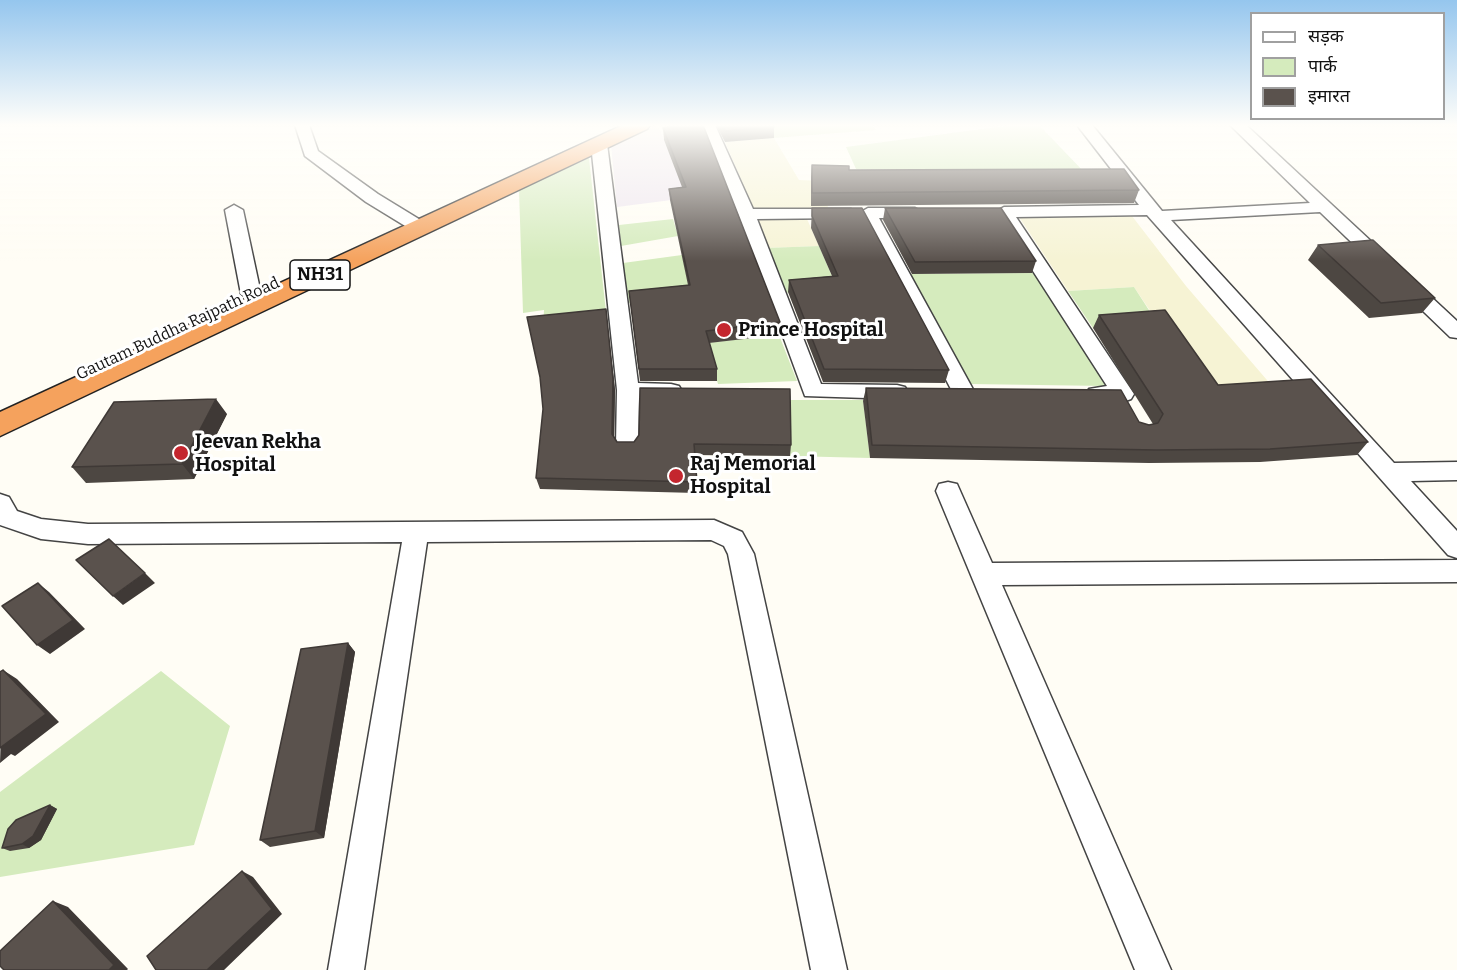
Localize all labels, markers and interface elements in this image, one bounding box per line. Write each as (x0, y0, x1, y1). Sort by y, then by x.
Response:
legend (1250, 12, 1445, 120)
text: सड़क (1308, 25, 1344, 47)
text: पार्क (1308, 55, 1337, 77)
text: इमारत (1308, 85, 1350, 107)
road number: NH31 (290, 260, 350, 290)
street label: Gautam Buddha Rajpath Road (73, 273, 283, 385)
place label: Prince Hospital (738, 318, 884, 342)
marker: Prince Hospital (715, 321, 733, 339)
place label: Jeevan Rekha Hospital (195, 430, 321, 477)
marker: Jeevan Rekha Hospital (172, 444, 190, 462)
place label: Raj Memorial Hospital (690, 452, 816, 499)
marker: Raj Memorial Hospital (667, 467, 685, 485)

